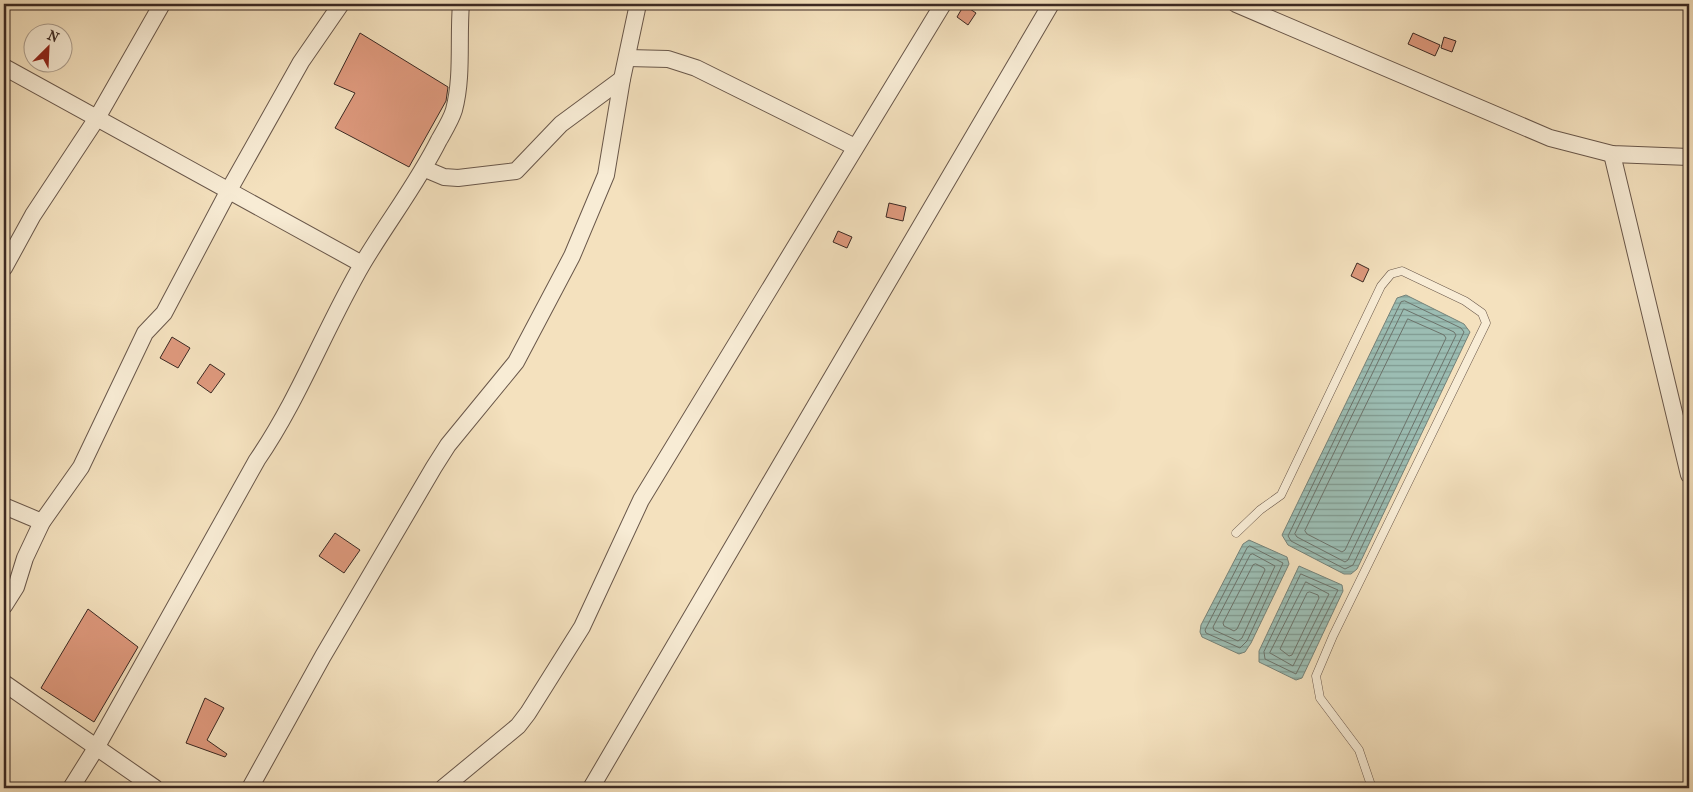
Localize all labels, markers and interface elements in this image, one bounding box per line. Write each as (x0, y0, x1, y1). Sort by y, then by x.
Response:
north arrow (22, 22, 72, 72)
text: N (45, 27, 62, 47)

